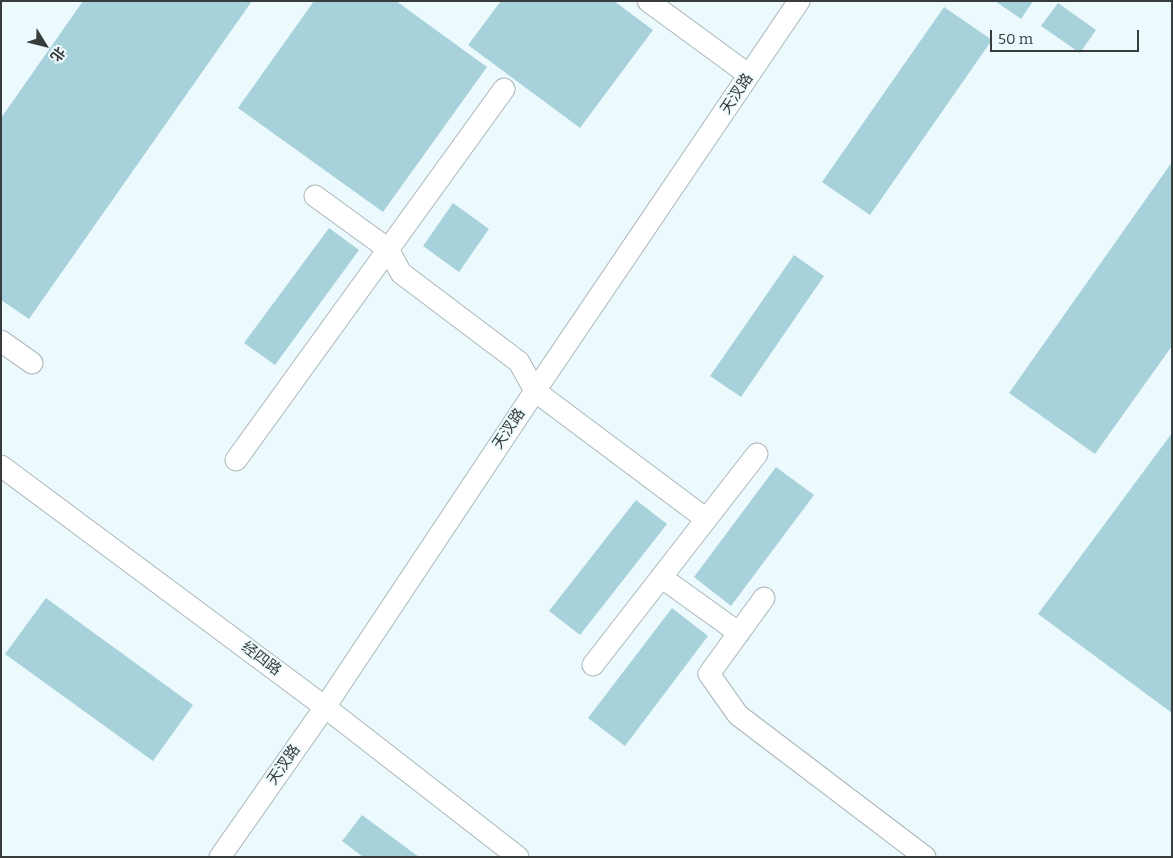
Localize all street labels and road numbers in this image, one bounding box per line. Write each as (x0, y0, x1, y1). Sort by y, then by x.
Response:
street label: 天汊路 (717, 70, 757, 118)
street label: 天汊路 (489, 405, 529, 453)
street label: 经四路 (238, 638, 284, 680)
street label: 天汊路 (264, 741, 304, 789)

